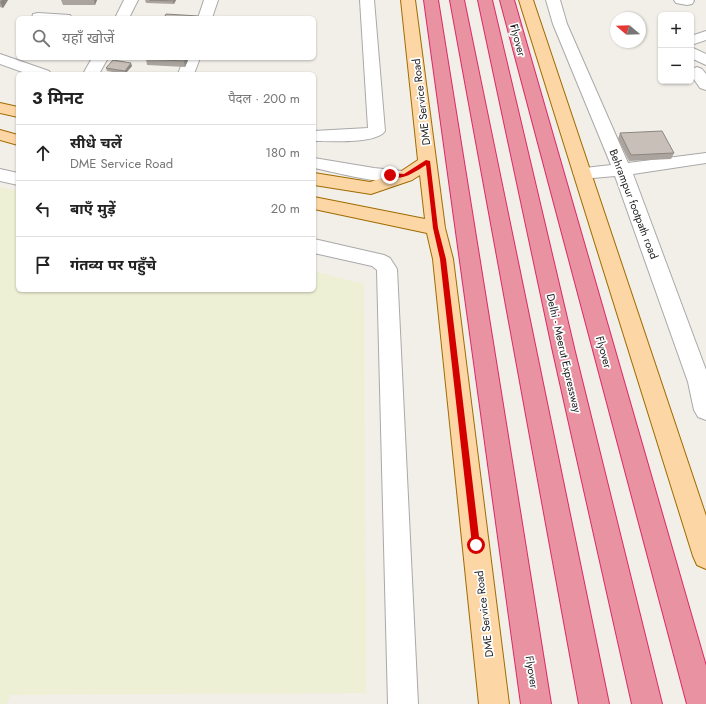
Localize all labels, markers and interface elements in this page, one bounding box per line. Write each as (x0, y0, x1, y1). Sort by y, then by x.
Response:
north arrow (610, 12, 646, 48)
map controls (658, 12, 694, 84)
button: + (658, 12, 694, 48)
search box (16, 16, 316, 60)
street label: Flyover (506, 22, 530, 58)
icon: search (30, 27, 52, 49)
text: यहाँ खोजें (62, 27, 114, 49)
button: − (658, 48, 694, 84)
street label: DME Service Road (408, 58, 434, 146)
text: 3 मिनट (32, 86, 83, 110)
text: पैदल · 200 m (228, 89, 300, 108)
text: सीधे चलें (70, 132, 122, 154)
icon: ahead (32, 142, 54, 164)
text: 180 m (265, 143, 300, 162)
street label: Behrampur footpath road (606, 147, 662, 261)
text: DME Service Road (70, 154, 173, 173)
route end (381, 166, 399, 184)
icon: left (32, 198, 54, 220)
text: बाएँ मुड़ें (70, 198, 116, 220)
text: 20 m (271, 199, 300, 218)
icon: arrive (32, 254, 54, 276)
text: गंतव्य पर पहुँचे (70, 254, 156, 276)
street label: Delhi - Meerut Expressway (543, 292, 585, 414)
street label: Flyover (592, 334, 616, 370)
route start (467, 536, 485, 554)
street label: DME Service Road (471, 570, 497, 658)
street label: Flyover (522, 655, 542, 690)

